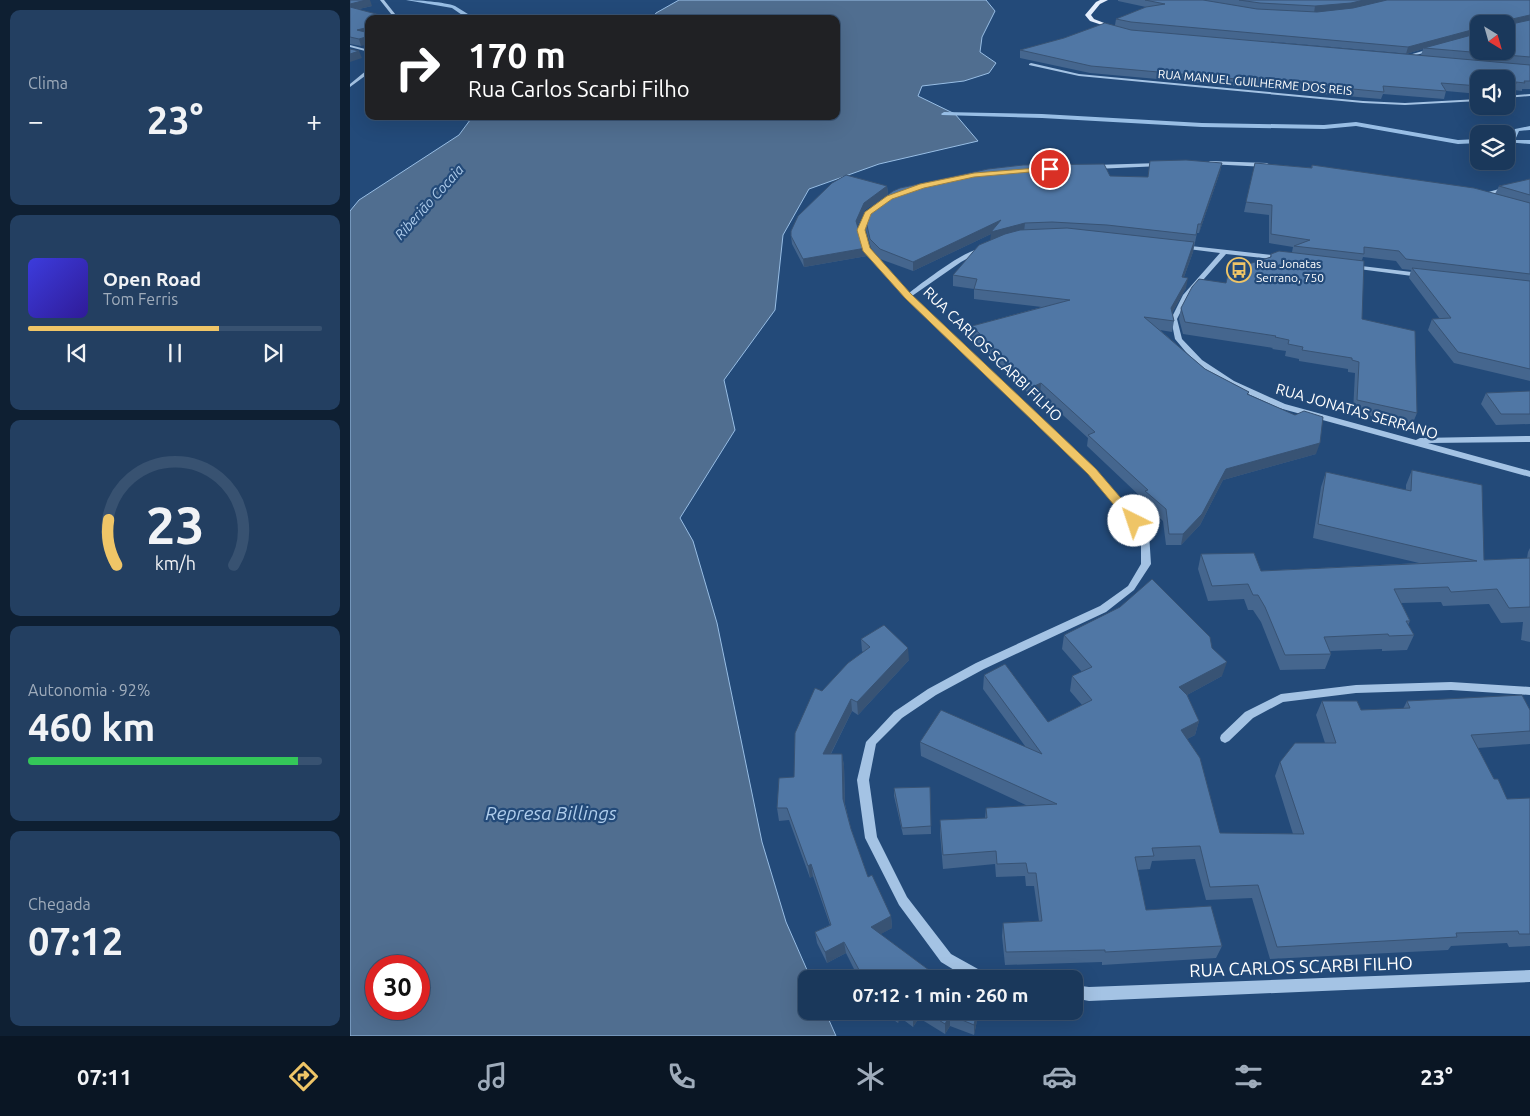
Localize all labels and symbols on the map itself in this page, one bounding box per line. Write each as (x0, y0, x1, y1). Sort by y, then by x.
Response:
north arrow (1470, 15, 1515, 60)
street label: RUA MANUEL GUILHERME DOS REIS (1157, 67, 1353, 97)
pin (1029, 148, 1071, 190)
water label: Riberião Cocaia (391, 161, 467, 243)
bus stop icon: Rua Jonatas Serrano, 750 (1226, 257, 1252, 283)
place label: Rua Jonatas Serrano, 750 (1256, 257, 1324, 284)
street label: RUA CARLOS SCARBI FILHO (920, 283, 1066, 425)
street label: RUA JONATAS SERRANO (1274, 380, 1440, 442)
position arrow (1107, 494, 1159, 546)
water label: Represa Billings (485, 802, 617, 824)
street label: RUA CARLOS SCARBI FILHO (1189, 952, 1413, 980)
speed limit sign: 30 (365, 955, 430, 1020)

